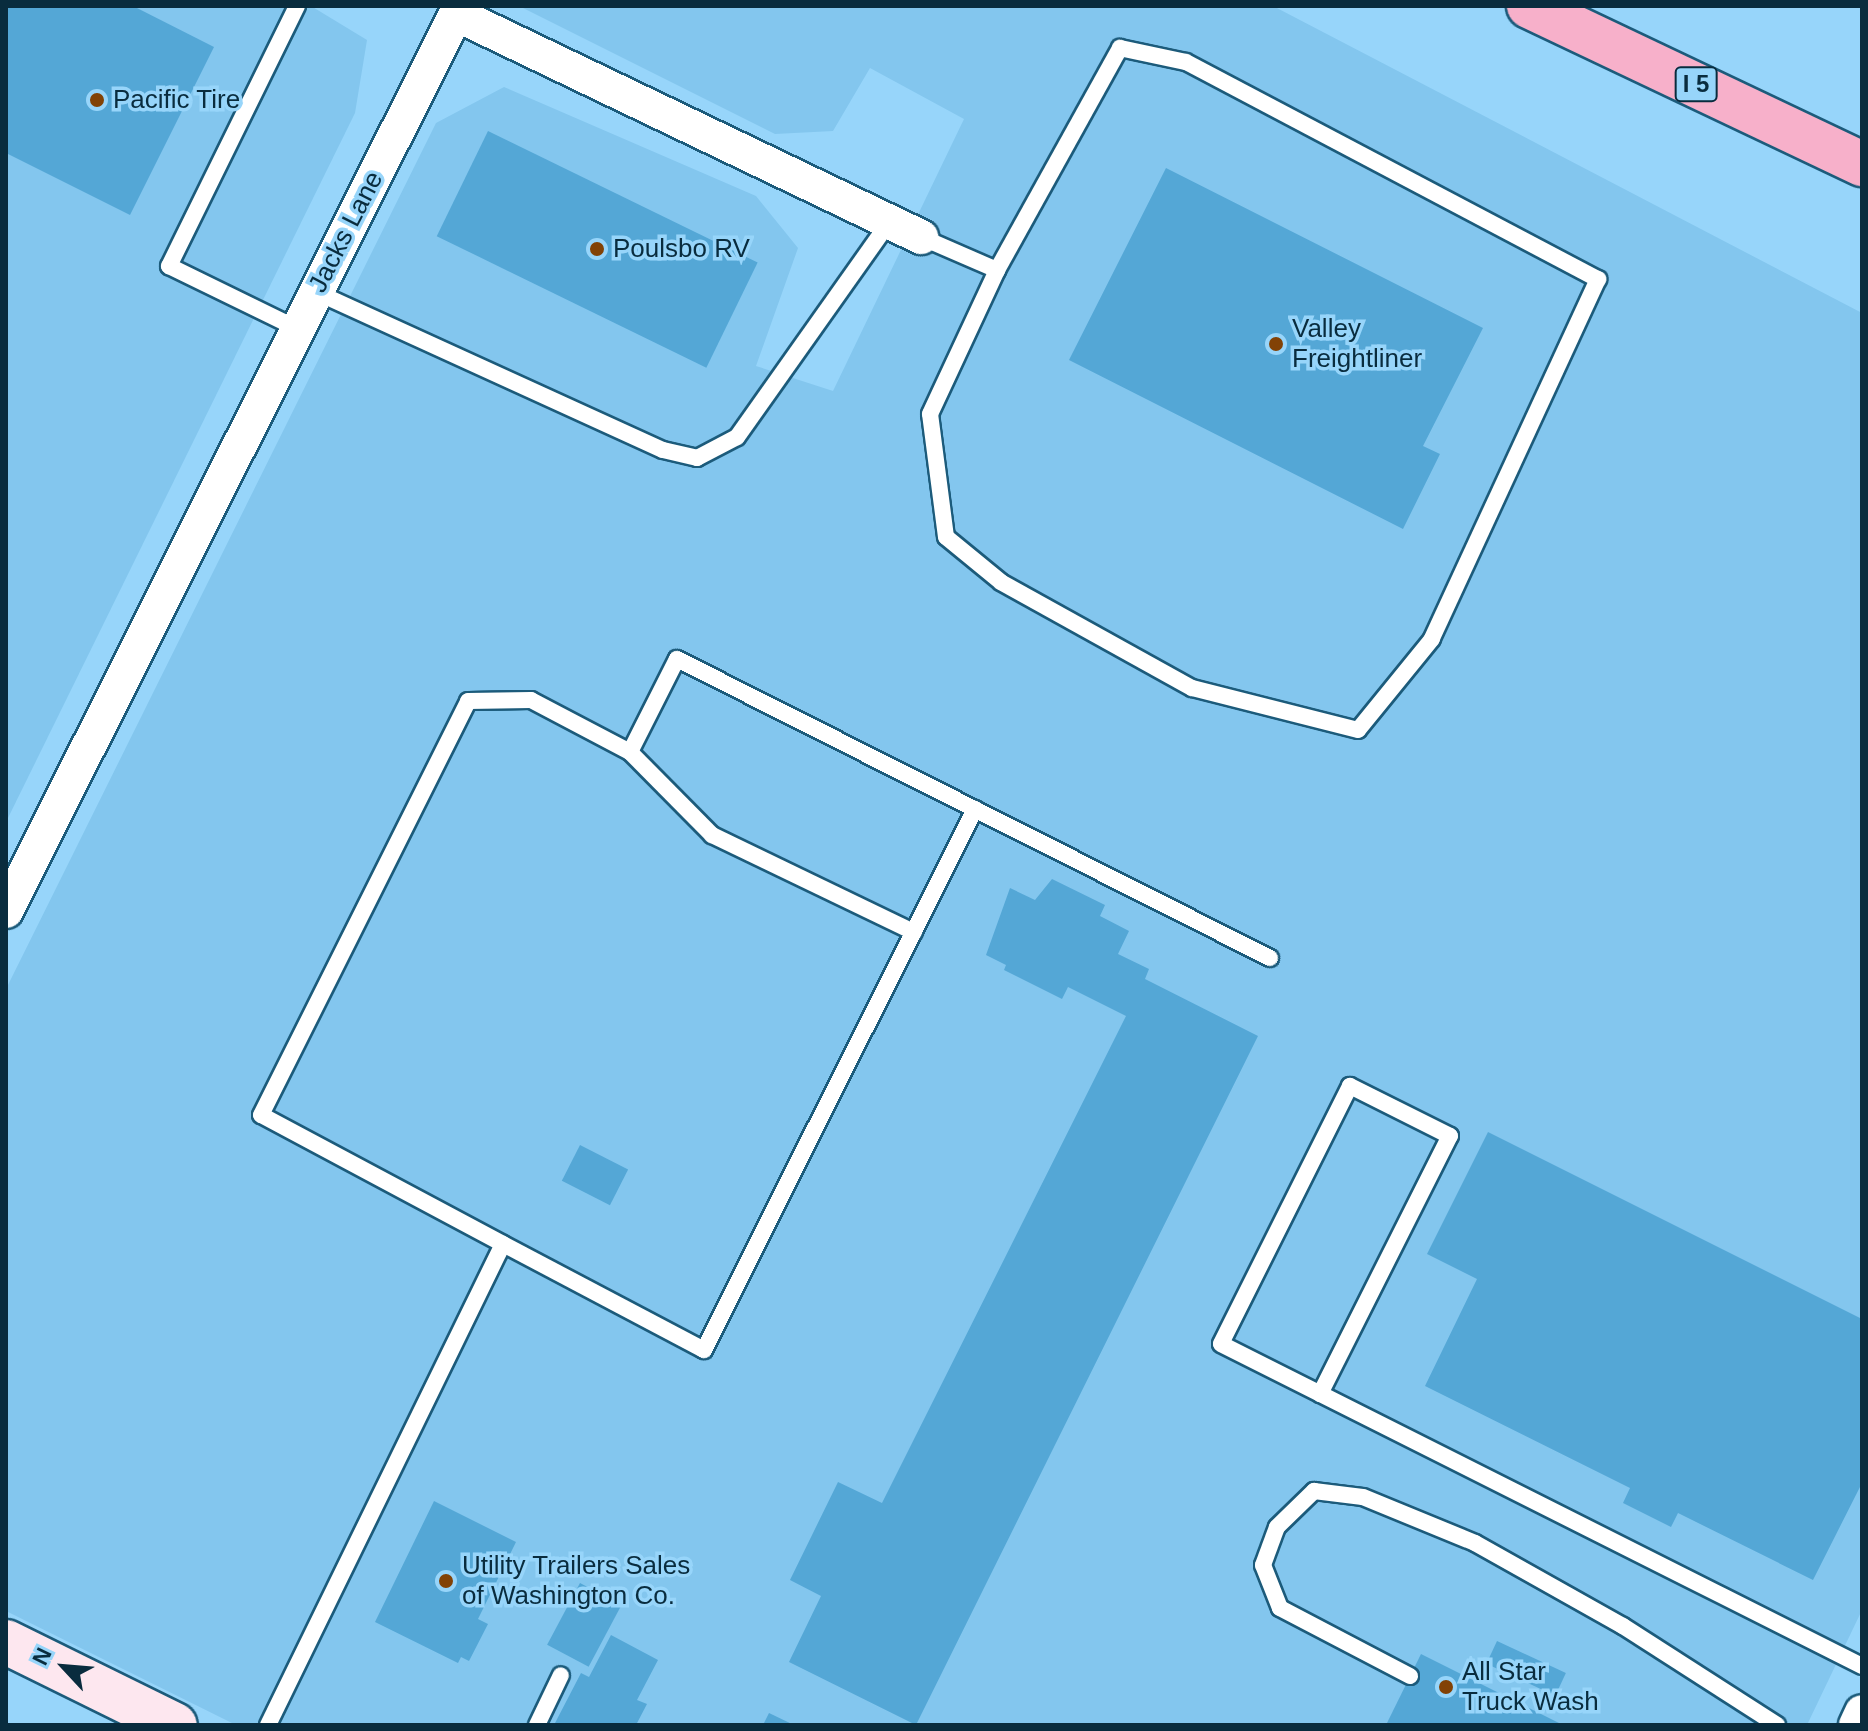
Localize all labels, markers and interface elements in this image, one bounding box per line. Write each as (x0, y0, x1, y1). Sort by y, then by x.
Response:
road number: I 5 (1674, 64, 1718, 104)
place label: Pacific Tire (113, 84, 241, 116)
marker: Pacific Tire (88, 91, 106, 109)
street label: Jacks Lane (302, 166, 390, 298)
place label: Poulsbo RV (613, 233, 750, 265)
marker: Poulsbo RV (588, 240, 606, 258)
place label: Valley Freightliner (1292, 313, 1422, 374)
marker: Valley Freightliner (1267, 335, 1285, 353)
place label: Utility Trailers Sales of Washington Co. (462, 1550, 691, 1612)
marker: Utility Trailers Sales of Washington Co. (437, 1572, 455, 1590)
north arrow (24, 1627, 104, 1707)
text: N (27, 1644, 57, 1669)
place label: All Star Truck Wash (1462, 1656, 1599, 1718)
marker: All Star Truck Wash (1437, 1678, 1455, 1696)

